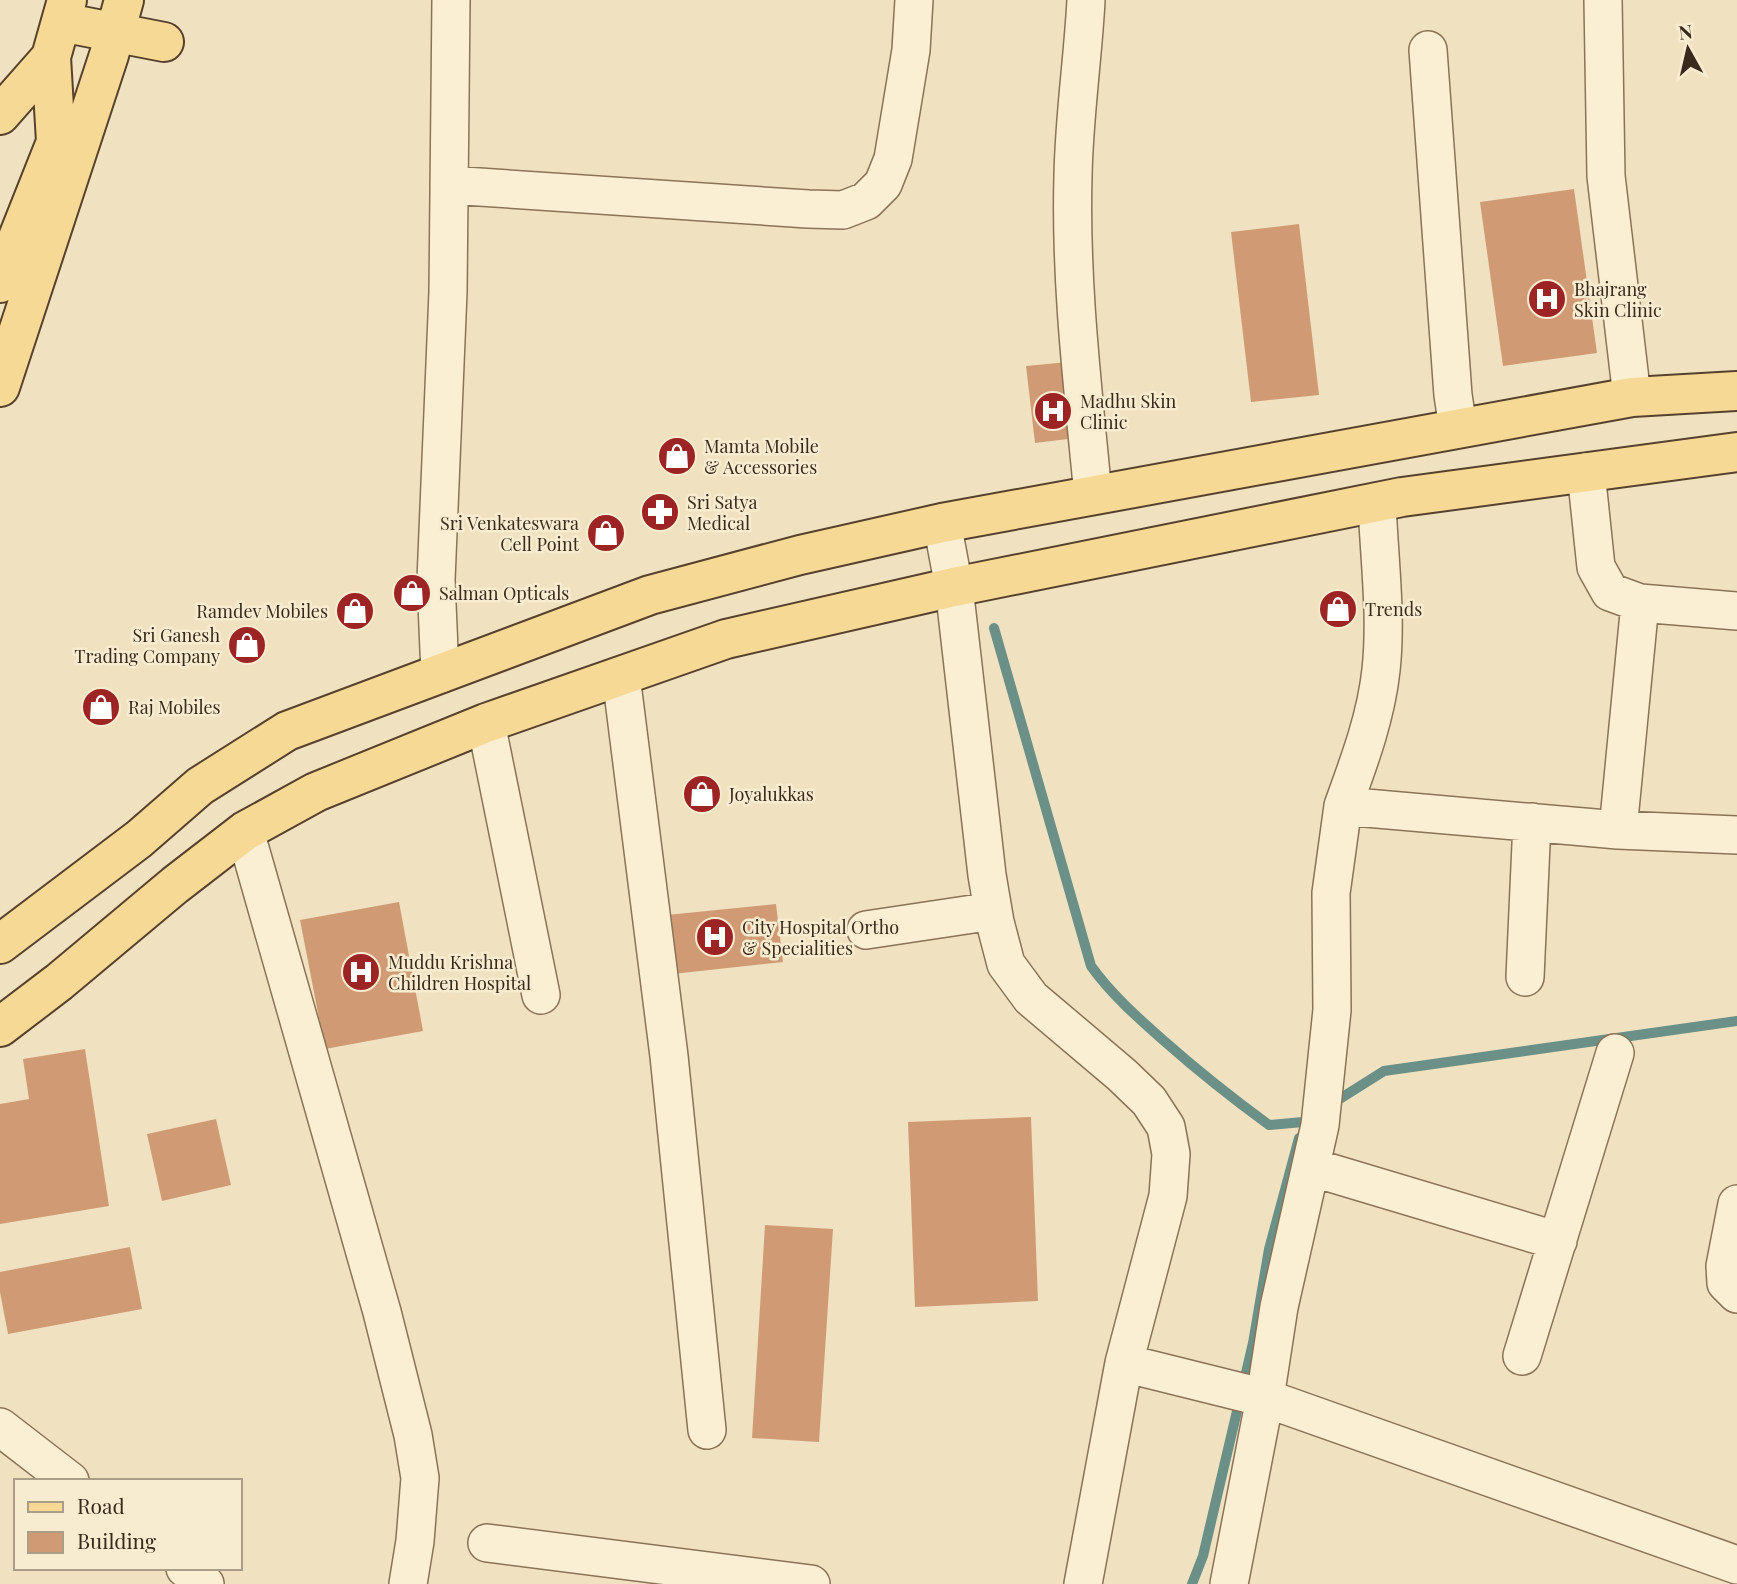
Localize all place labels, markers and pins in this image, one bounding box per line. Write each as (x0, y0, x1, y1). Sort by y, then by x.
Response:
place label: Bhajrang Skin Clinic (1574, 277, 1662, 322)
hospital icon: Bhajrang Skin Clinic (1526, 278, 1568, 320)
place label: Madhu Skin Clinic (1080, 389, 1176, 434)
hospital icon: Madhu Skin Clinic (1032, 390, 1074, 432)
place label: Mamta Mobile & Accessories (704, 434, 819, 479)
shop icon: Mamta Mobile & Accessories (656, 435, 698, 477)
place label: Sri Satya Medical (687, 490, 758, 535)
pharmacy icon: Sri Satya Medical (639, 491, 681, 533)
place label: Sri Venkateswara Cell Point (440, 511, 580, 556)
shop icon: Sri Venkateswara Cell Point (585, 512, 627, 554)
shop icon: Salman Opticals (391, 572, 433, 614)
place label: Salman Opticals (439, 581, 569, 605)
shop icon: Trends (1317, 588, 1359, 630)
shop icon: Ramdev Mobiles (334, 590, 376, 632)
place label: Trends (1365, 597, 1422, 621)
place label: Ramdev Mobiles (196, 599, 328, 623)
place label: Sri Ganesh Trading Company (74, 623, 220, 668)
shop icon: Sri Ganesh Trading Company (226, 624, 268, 666)
shop icon: Raj Mobiles (80, 686, 122, 728)
place label: Raj Mobiles (128, 695, 221, 719)
shop icon: Joyalukkas (681, 773, 723, 815)
place label: Joyalukkas (728, 782, 814, 806)
place label: City Hospital Ortho & Specialities (742, 915, 899, 960)
hospital icon: City Hospital Ortho & Specialities (694, 916, 736, 958)
place label: Muddu Krishna Children Hospital (388, 950, 531, 995)
hospital icon: Muddu Krishna Children Hospital (340, 951, 382, 993)

